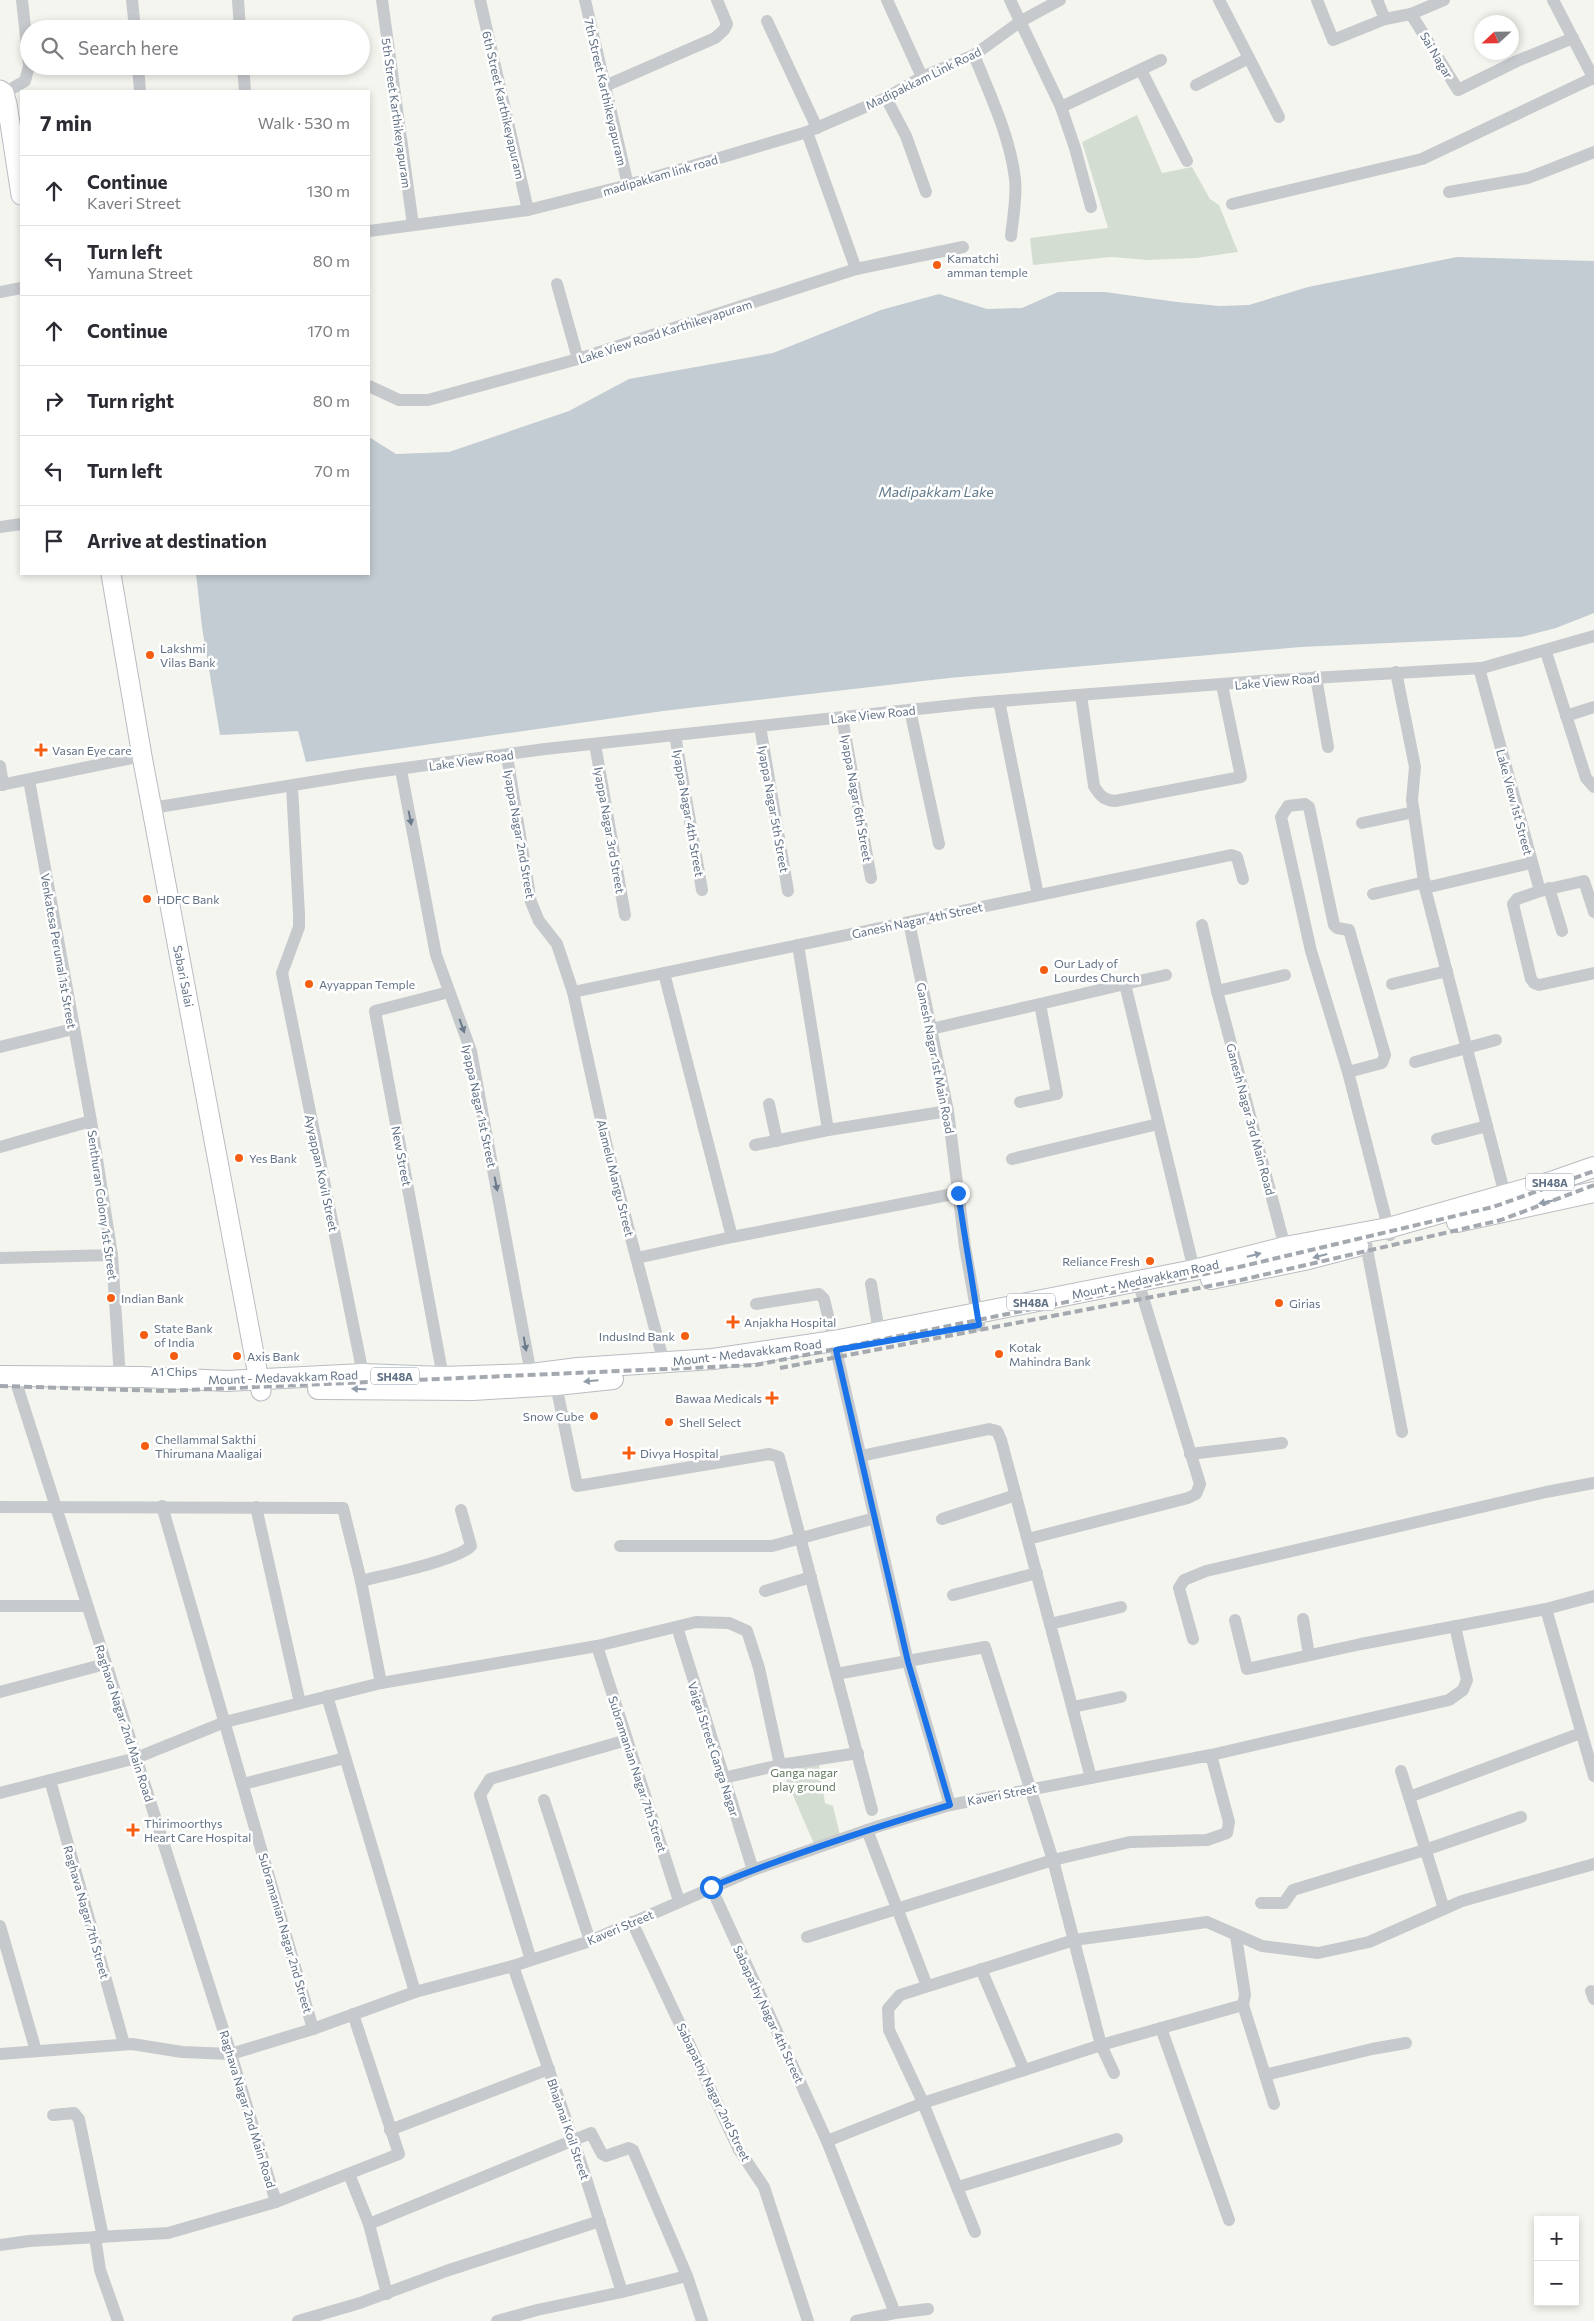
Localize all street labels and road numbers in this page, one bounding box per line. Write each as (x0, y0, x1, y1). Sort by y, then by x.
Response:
street label: 7th Street Karthikeyapuram (582, 17, 630, 167)
street label: Sai Nagar (1418, 29, 1456, 81)
street label: 6th Street Karthikeyapuram (480, 30, 528, 180)
street label: 5th Street Karthikeyapuram (380, 37, 414, 189)
street label: Madipakkam Link Road (863, 44, 983, 112)
street label: madipakkam link road (601, 152, 719, 198)
street label: Lake View Road Karthikeyapuram (576, 296, 754, 366)
street label: Lake View Road (1234, 670, 1320, 692)
street label: Lake View Road (830, 703, 916, 725)
street label: Iyappa Nagar 6th Street (839, 733, 875, 863)
street label: Iyappa Nagar 5th Street (756, 745, 792, 874)
street label: Lake View Road (428, 747, 514, 773)
street label: Lake View 1st Street (1494, 747, 1536, 857)
street label: Iyappa Nagar 4th Street (671, 748, 707, 878)
street label: Iyappa Nagar 3rd Street (592, 766, 628, 894)
street label: Iyappa Nagar 2nd Street (502, 769, 538, 899)
street label: Venkatesa Perumal 1st Street (38, 872, 80, 1030)
street label: Ganesh Nagar 4th Street (850, 899, 984, 941)
street label: Sabari Salai (171, 944, 197, 1008)
street label: Ganesh Nagar 1st Main Road (914, 981, 958, 1135)
street label: Ganesh Nagar 3rd Main Road (1224, 1042, 1278, 1197)
street label: Iyappa Nagar 1st Street (460, 1043, 500, 1169)
street label: Ayyappan Kovil Street (303, 1113, 341, 1233)
street label: Alamelu Mangu Street (595, 1118, 637, 1238)
street label: New Street (389, 1125, 415, 1187)
street label: Senthuran Colony 1st Street (86, 1129, 120, 1281)
road number: SH48A (1526, 1174, 1574, 1190)
street label: Mount - Medavakkam Road (1070, 1257, 1220, 1301)
road number: SH48A (1007, 1294, 1055, 1310)
street label: Mount - Medavakkam Road (672, 1336, 822, 1368)
street label: Mount - Medavakkam Road (208, 1367, 358, 1387)
road number: SH48A (371, 1368, 419, 1384)
street label: Raghava Nagar 2nd Main Road (93, 1643, 157, 1803)
street label: Vaigai Street Ganga Nagar (686, 1680, 743, 1818)
street label: Subramanian Nagar 7th Street (606, 1694, 670, 1854)
street label: Kaveri Street (966, 1780, 1038, 1808)
street label: Raghava Nagar 7th Street (61, 1844, 113, 1980)
street label: Subramanian Nagar 2nd Street (256, 1851, 316, 2015)
street label: Kaveri Street (585, 1907, 655, 1947)
street label: Sabapathy Nagar 4th Street (731, 1943, 807, 2085)
street label: Sabapathy Nagar 2nd Street (674, 2021, 754, 2163)
street label: Raghava Nagar 2nd Main Road (217, 2028, 279, 2190)
street label: Bhajanai Koil Street (545, 2077, 593, 2181)

